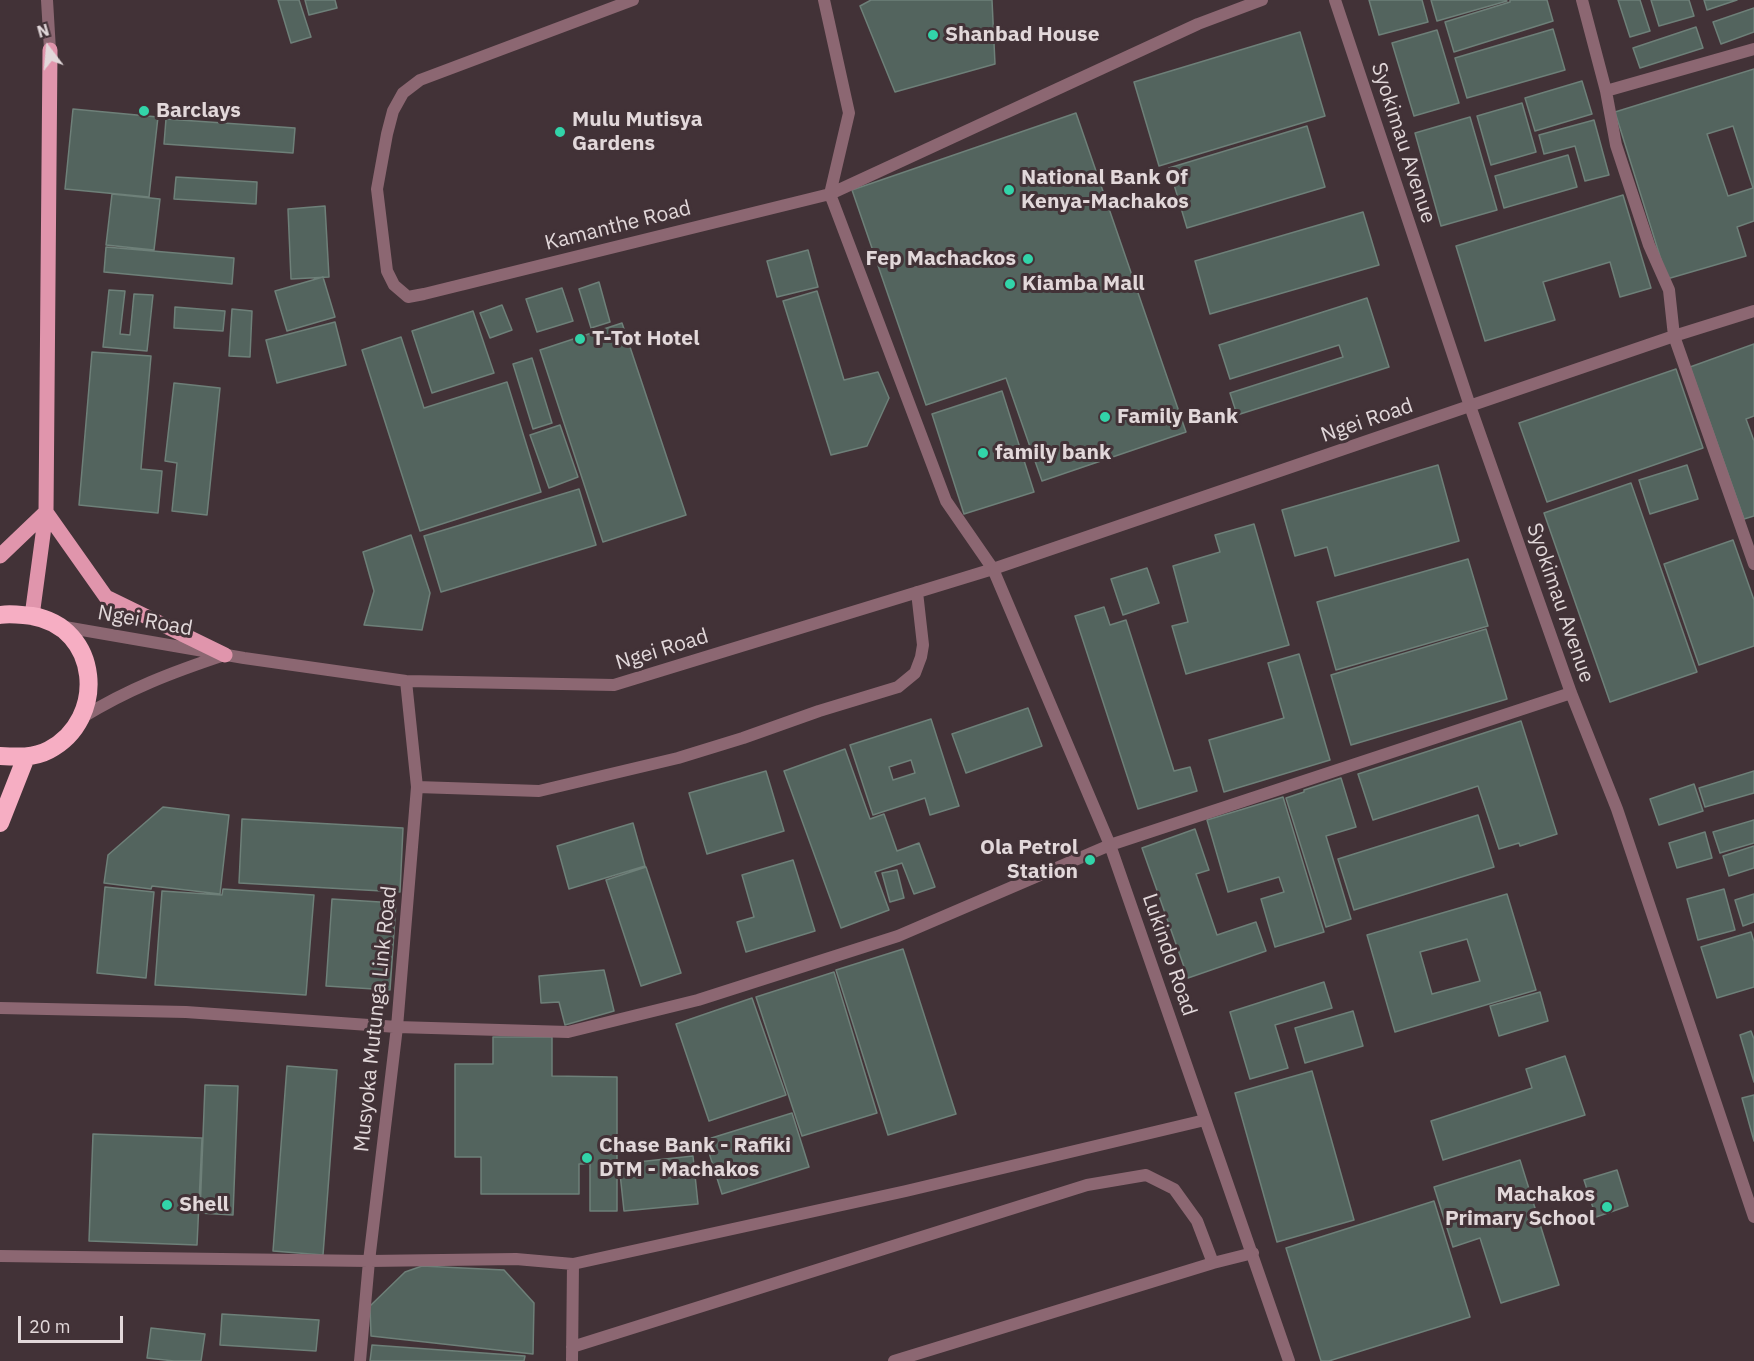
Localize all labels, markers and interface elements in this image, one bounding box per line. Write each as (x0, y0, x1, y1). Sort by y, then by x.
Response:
north arrow (18, 18, 78, 78)
text: N (35, 19, 51, 42)
place label: Shanbad House (945, 22, 1099, 48)
marker: Shanbad House (926, 28, 940, 42)
street label: Syokimau Avenue (1365, 60, 1441, 226)
place label: Barclays (156, 98, 241, 124)
marker: Barclays (137, 104, 151, 118)
place label: Mulu Mutisya Gardens (572, 107, 703, 157)
marker: Mulu Mutisya Gardens (553, 125, 567, 139)
place label: National Bank Of Kenya-Machakos (1021, 165, 1189, 215)
marker: National Bank Of Kenya-Machakos (1002, 183, 1016, 197)
street label: Kamanthe Road (542, 196, 694, 256)
place label: Fep Machackos (866, 246, 1016, 272)
marker: Fep Machackos (1021, 252, 1035, 266)
place label: Kiamba Mall (1022, 271, 1145, 297)
marker: Kiamba Mall (1003, 277, 1017, 291)
place label: T-Tot Hotel (592, 326, 699, 352)
marker: T-Tot Hotel (573, 332, 587, 346)
street label: Ngei Road (1318, 393, 1416, 449)
place label: Family Bank (1117, 404, 1238, 430)
marker: Family Bank (1098, 410, 1112, 424)
place label: family bank (995, 440, 1111, 466)
marker: family bank (976, 446, 990, 460)
street label: Syokimau Avenue (1521, 520, 1599, 686)
street label: Ngei Road (96, 600, 194, 642)
street label: Ngei Road (612, 624, 712, 676)
place label: Ola Petrol Station (980, 835, 1078, 885)
marker: Ola Petrol Station (1083, 853, 1097, 867)
street label: Musyoka Mutunga Link Road (349, 885, 403, 1153)
street label: Lukindo Road (1136, 891, 1202, 1019)
place label: Chase Bank - Rafiki DTM - Machakos (599, 1133, 791, 1183)
marker: Chase Bank - Rafiki DTM - Machakos (580, 1151, 594, 1165)
place label: Machakos Primary School (1445, 1182, 1595, 1232)
place label: Shell (179, 1192, 229, 1218)
marker: Shell (160, 1198, 174, 1212)
marker: Machakos Primary School (1600, 1200, 1614, 1214)
scale bar (21, 1304, 126, 1342)
text: 20 m (29, 1315, 71, 1338)

